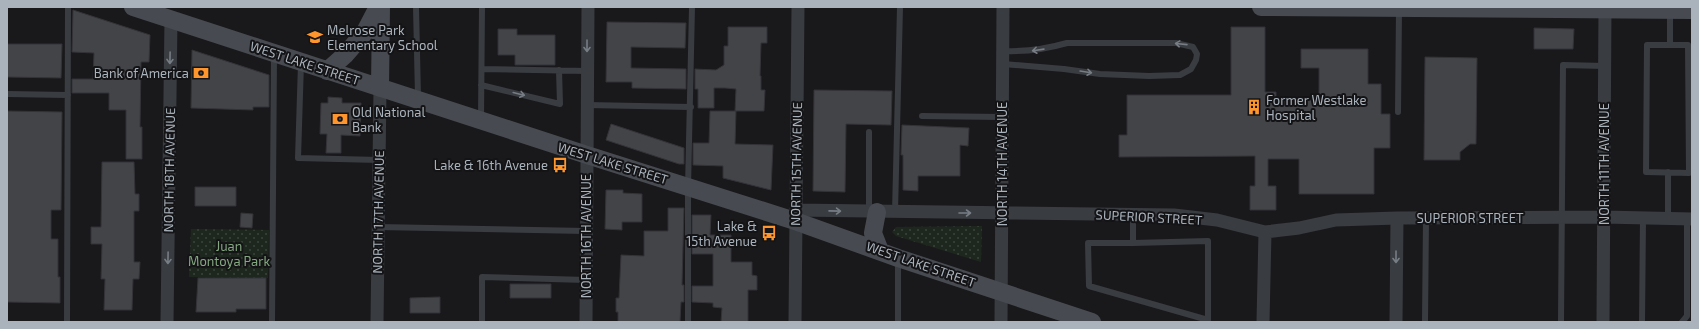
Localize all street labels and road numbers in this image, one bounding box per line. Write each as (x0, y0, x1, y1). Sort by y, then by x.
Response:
street label: WEST LAKE STREET (248, 38, 362, 88)
street label: NORTH 15TH AVENUE (787, 102, 805, 226)
street label: NORTH 14TH AVENUE (994, 102, 1010, 226)
street label: NORTH 11TH AVENUE (1596, 103, 1612, 225)
street label: NORTH 18TH AVENUE (160, 108, 178, 232)
street label: WEST LAKE STREET (556, 139, 671, 188)
street label: NORTH 17TH AVENUE (369, 150, 387, 274)
street label: NORTH 16TH AVENUE (578, 174, 594, 298)
street label: SUPERIOR STREET (1095, 206, 1203, 228)
street label: SUPERIOR STREET (1417, 210, 1524, 226)
street label: WEST LAKE STREET (864, 238, 978, 290)

